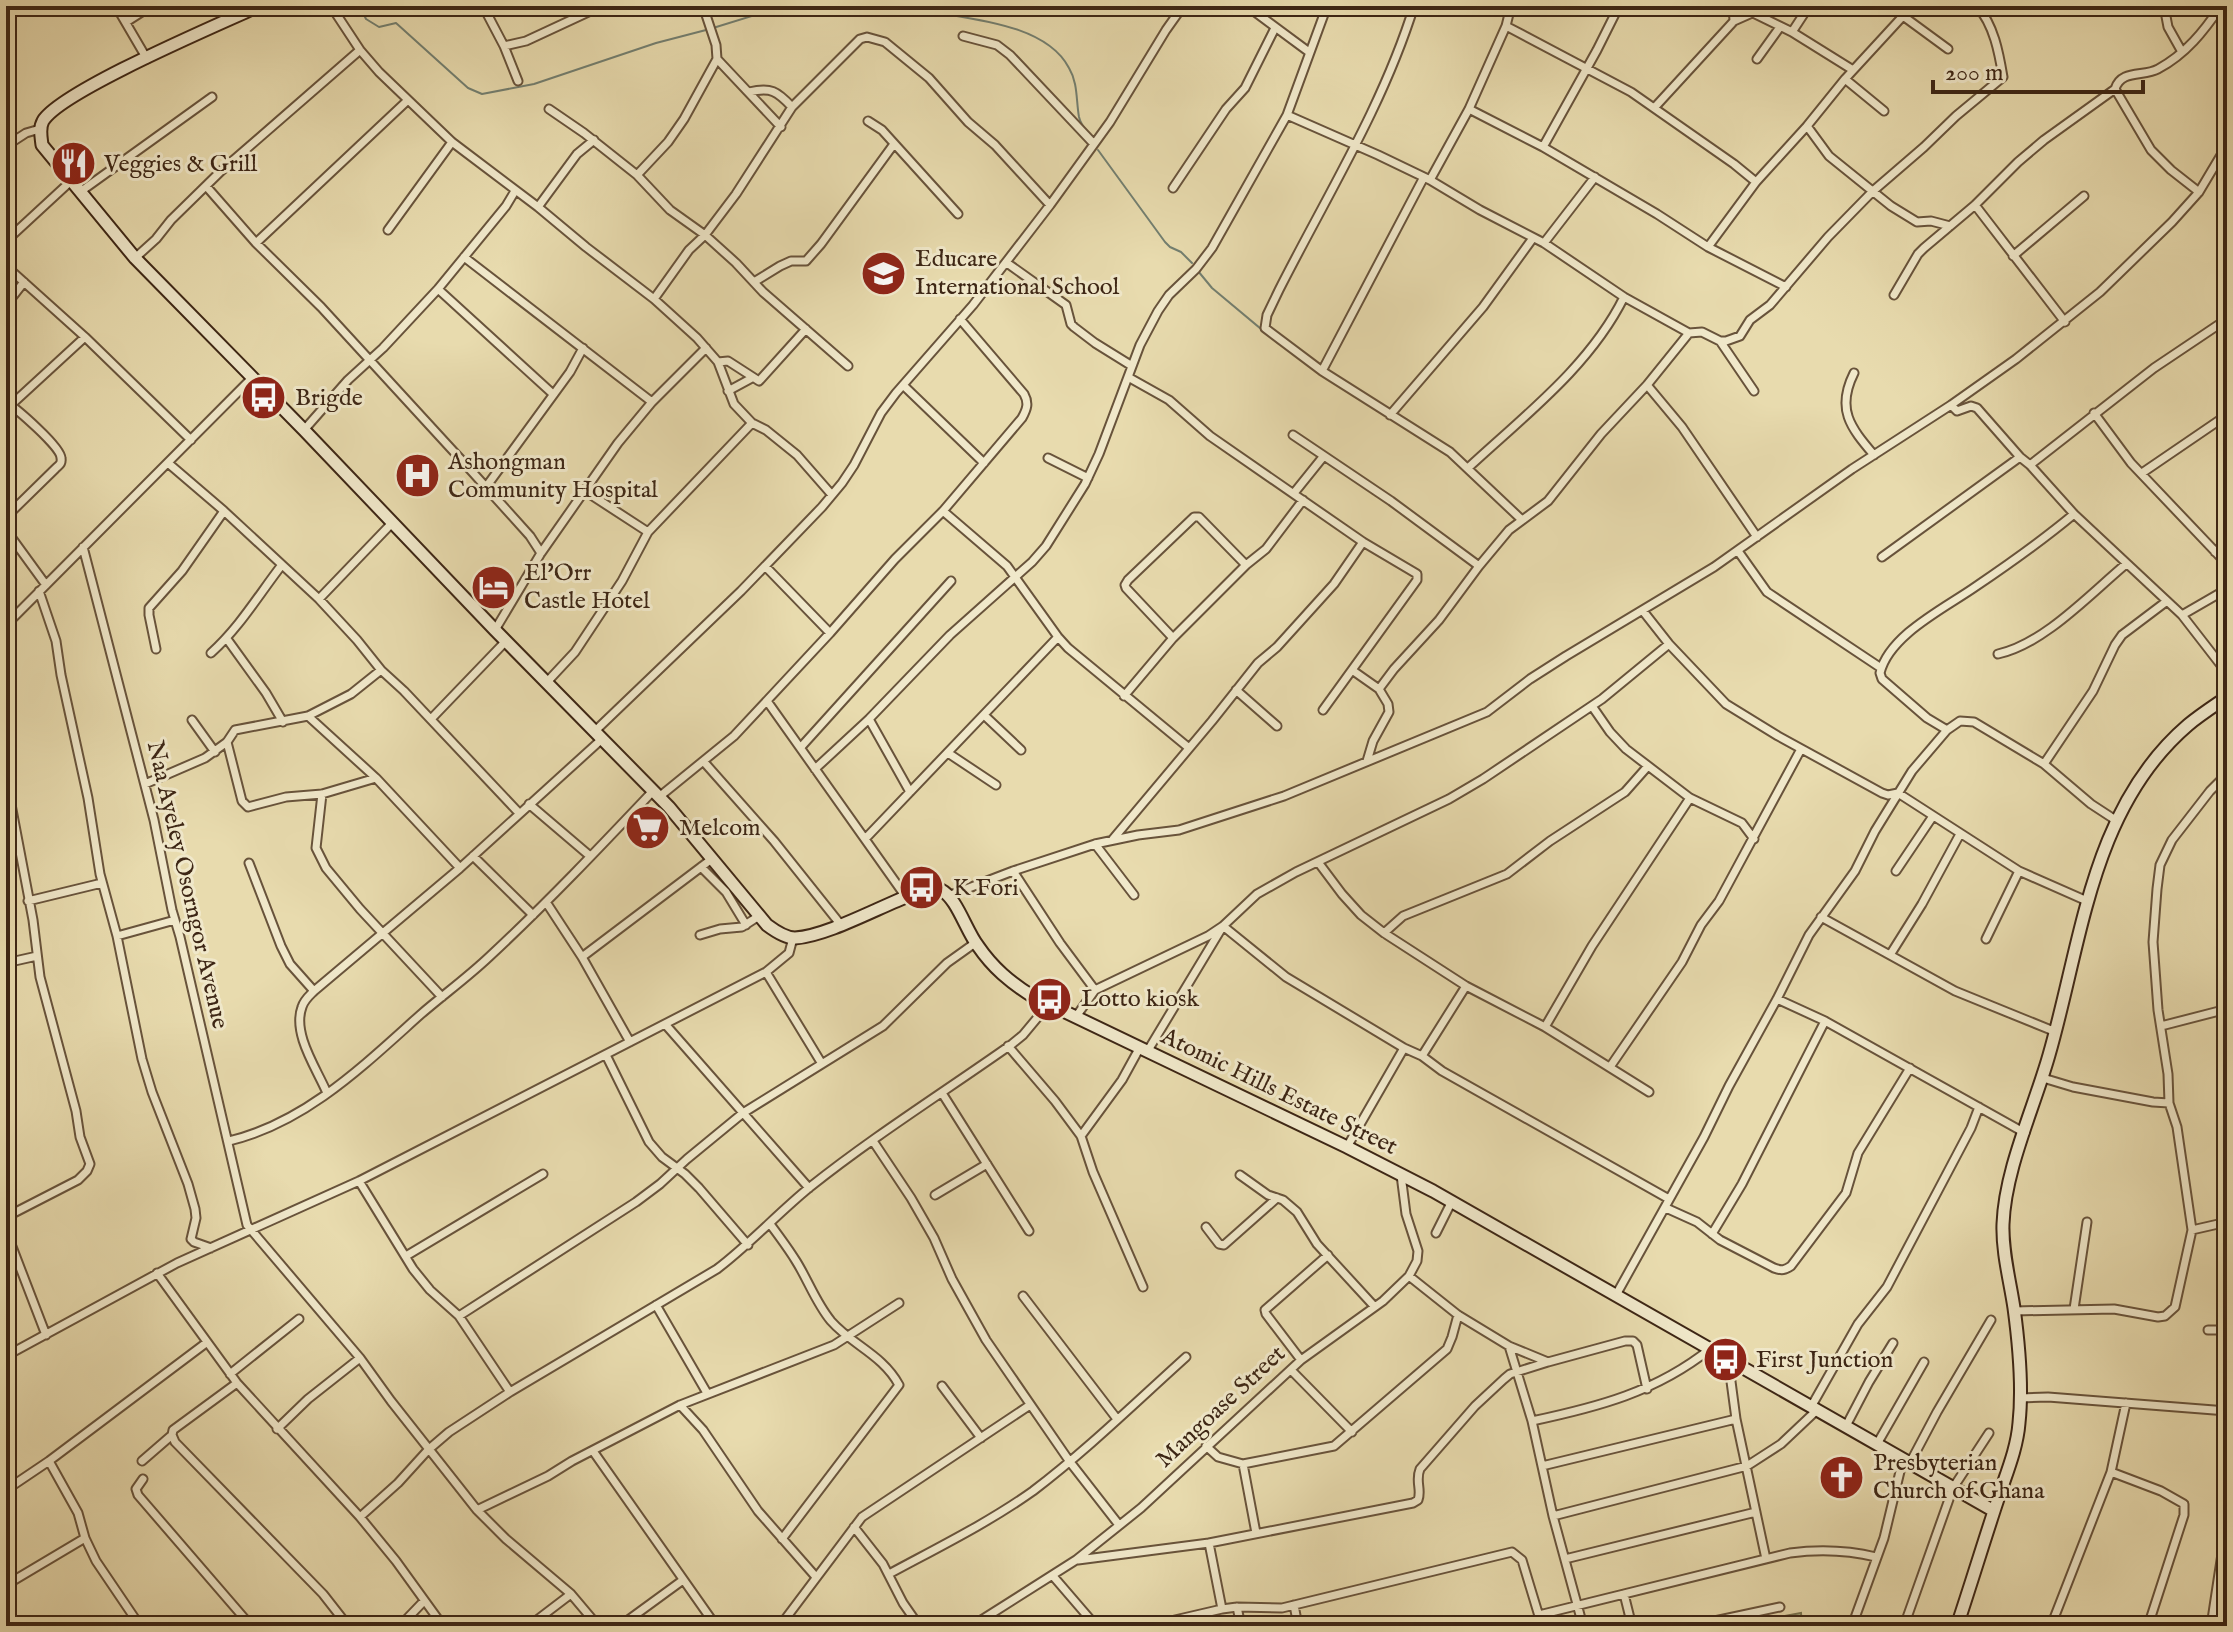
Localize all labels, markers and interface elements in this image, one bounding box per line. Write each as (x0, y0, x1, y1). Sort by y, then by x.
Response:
scale bar (1933, 44, 2143, 94)
text: 200 m (1945, 58, 2004, 89)
restaurant icon: Veggies & Grill (49, 140, 97, 188)
place label: Veggies & Grill (103, 149, 258, 180)
place label: Educare International School (915, 244, 1120, 303)
school or university icon: Educare International School (860, 249, 908, 297)
bus stop icon: Brigde (240, 374, 288, 422)
place label: Brigde (295, 383, 363, 414)
place label: Ashongman Community Hospital (447, 447, 658, 506)
hospital icon: Ashongman Community Hospital (393, 452, 441, 500)
place label: El'Orr Castle Hotel (524, 558, 650, 617)
hotel icon: El'Orr Castle Hotel (469, 563, 517, 611)
street label: Naa Ayeley Osorngor Avenue (139, 738, 235, 1032)
supermarket icon: Melcom (624, 804, 672, 852)
place label: Melcom (679, 813, 761, 844)
bus stop icon: K Fori (898, 864, 946, 912)
place label: K Fori (953, 873, 1019, 904)
bus stop icon: Lotto kiosk (1026, 975, 1074, 1023)
place label: Lotto kiosk (1081, 984, 1199, 1015)
street label: Atomic Hills Estate Street (1155, 1021, 1402, 1163)
bus stop icon: First Junction (1701, 1336, 1749, 1384)
street label: Mangoase Street (1150, 1339, 1292, 1475)
place label: First Junction (1756, 1345, 1893, 1376)
place label: Presbyterian Church of Ghana (1873, 1448, 2045, 1507)
church icon: Presbyterian Church of Ghana (1818, 1453, 1866, 1501)

